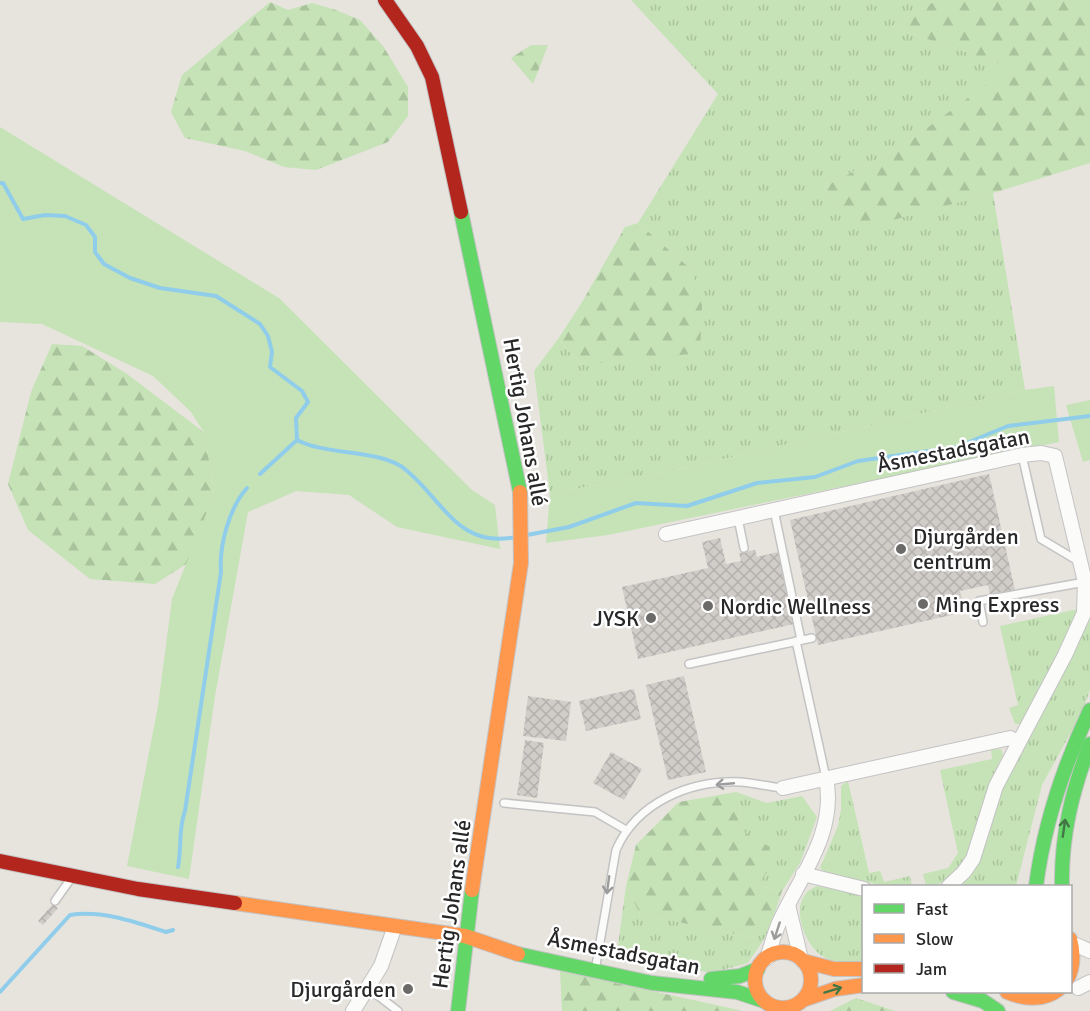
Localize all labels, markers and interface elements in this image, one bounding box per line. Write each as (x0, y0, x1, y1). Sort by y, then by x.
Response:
street label: Hertig Johans allé (497, 336, 554, 508)
street label: Åsmestadsgatan (875, 422, 1032, 479)
place label: Djurgården centrum (913, 523, 1019, 575)
marker: Djurgården centrum (894, 542, 908, 556)
place label: Ming Express (935, 591, 1059, 618)
place label: Nordic Wellness (720, 593, 871, 620)
marker: Ming Express (916, 597, 930, 611)
marker: Nordic Wellness (701, 599, 715, 613)
place label: JYSK (593, 605, 639, 632)
marker: JYSK (644, 611, 658, 625)
one-way arrow (715, 779, 735, 790)
street label: Hertig Johans allé (426, 818, 477, 990)
one-way arrow (1058, 819, 1069, 839)
one-way arrow (603, 874, 614, 894)
legend (862, 885, 1072, 993)
text: Fast (916, 898, 948, 920)
one-way arrow (771, 921, 782, 940)
street label: Åsmestadsgatan (545, 924, 702, 981)
text: Slow (916, 928, 953, 950)
text: Jam (916, 958, 947, 980)
place label: Djurgården (290, 976, 396, 1003)
marker: Djurgården (401, 982, 415, 996)
one-way arrow (823, 984, 842, 995)

